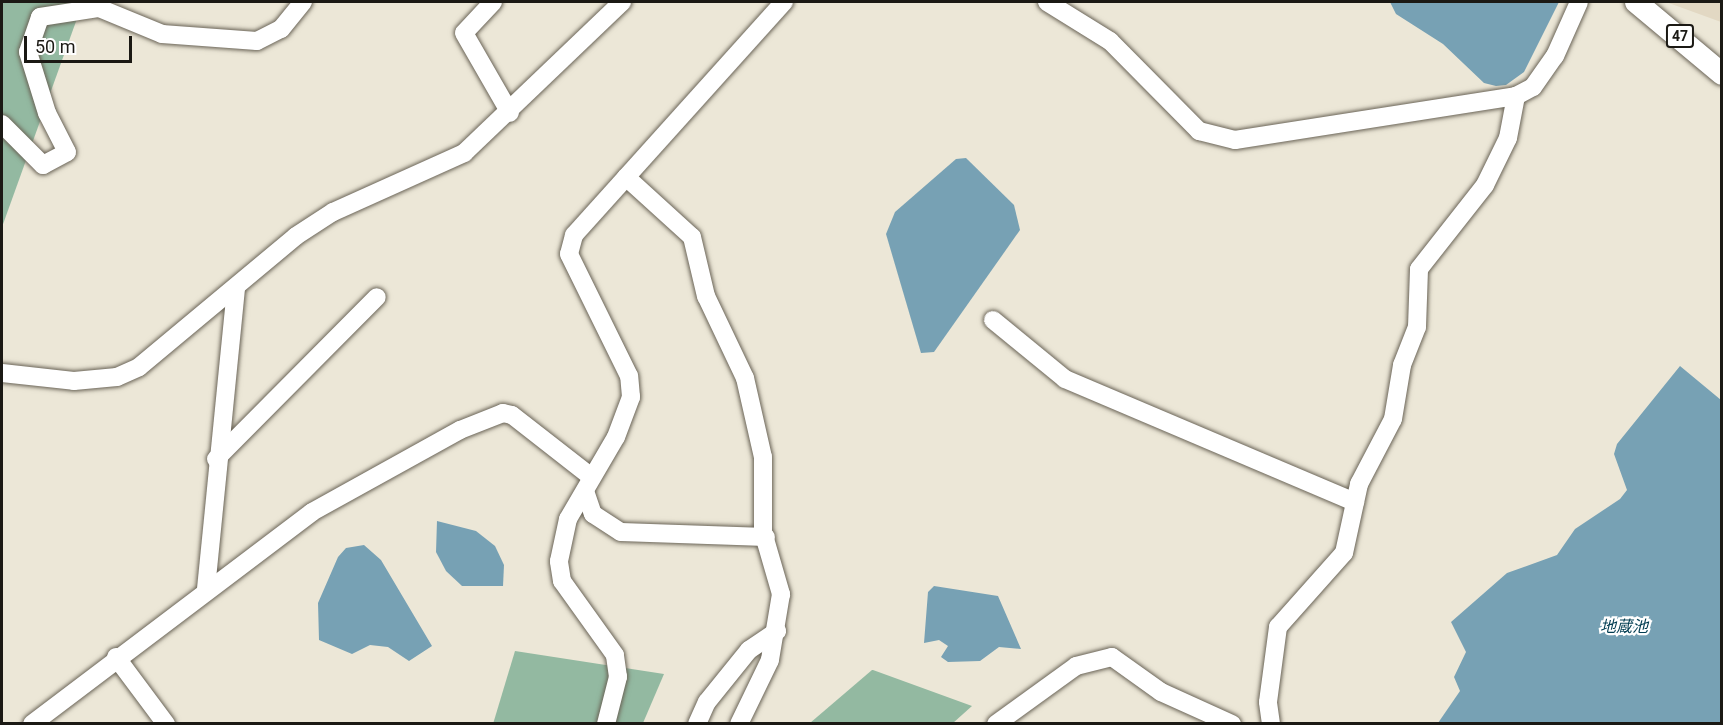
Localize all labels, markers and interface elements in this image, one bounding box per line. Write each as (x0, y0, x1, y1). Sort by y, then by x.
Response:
scale bar (27, 24, 135, 62)
road number: 47 (1665, 25, 1695, 47)
text: 50 m (35, 36, 75, 57)
water label: 地蔵池 (1600, 617, 1648, 637)

